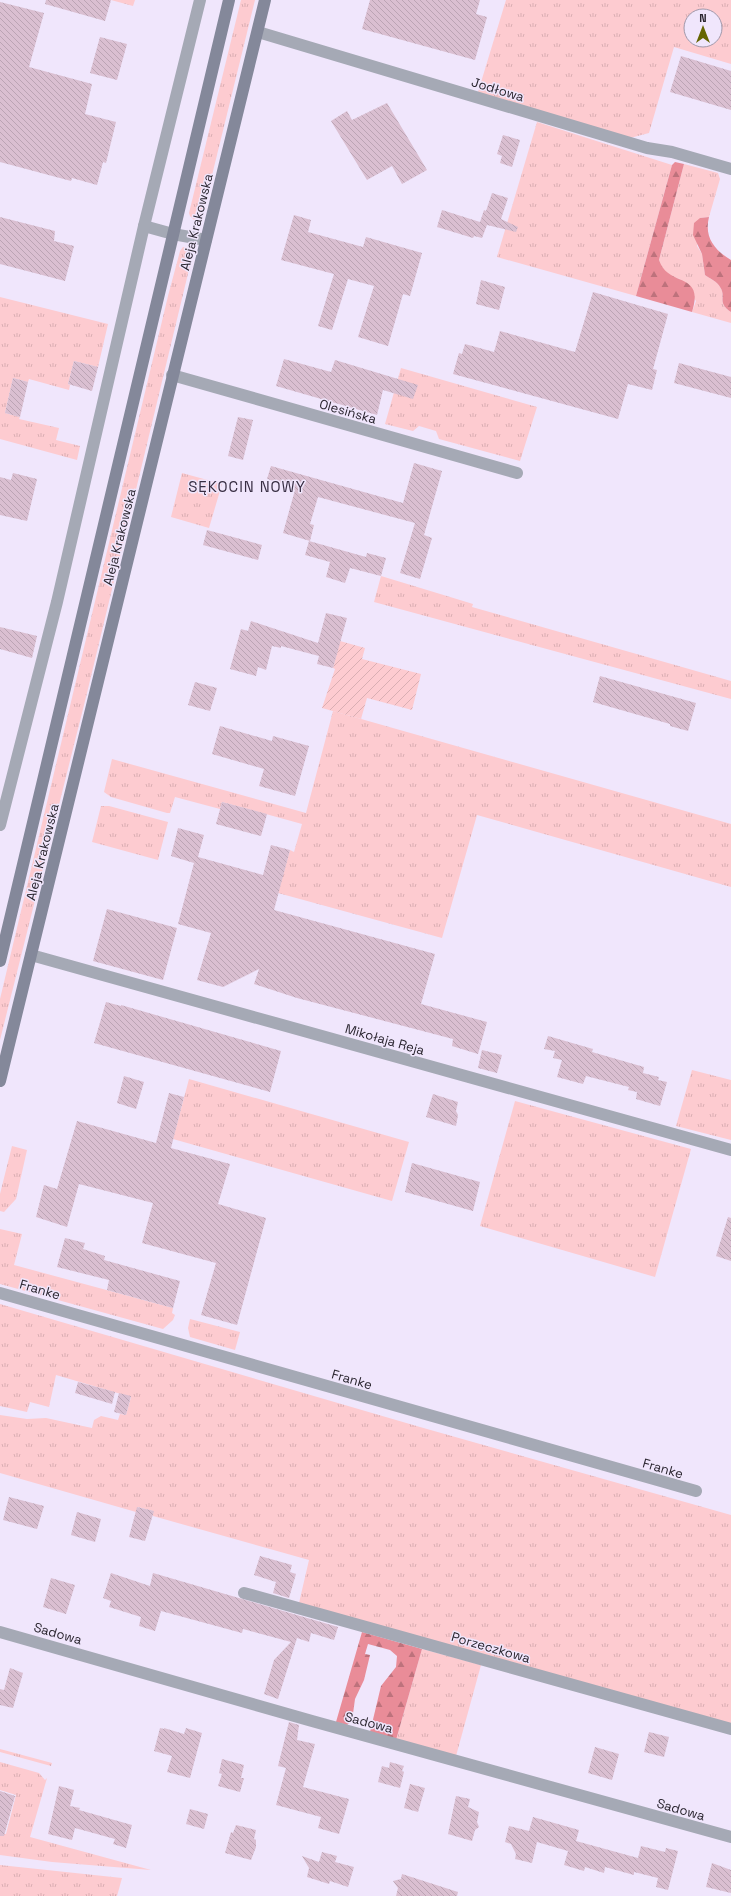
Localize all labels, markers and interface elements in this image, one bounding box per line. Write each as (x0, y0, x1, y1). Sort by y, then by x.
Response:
north arrow (683, 8, 723, 48)
text: N (699, 11, 707, 25)
street label: Jodłowa (469, 73, 527, 106)
street label: Aleja Krakowska (176, 171, 217, 272)
street label: Olesińska (317, 395, 379, 428)
district label: SĘKOCIN NOWY (188, 477, 306, 496)
street label: Aleja Krakowska (99, 486, 140, 587)
street label: Aleja Krakowska (22, 801, 63, 902)
street label: Mikołaja Reja (343, 1020, 427, 1059)
street label: Franke (18, 1276, 62, 1303)
street label: Franke (330, 1366, 374, 1393)
street label: Franke (641, 1455, 685, 1482)
street label: Sadowa (32, 1619, 84, 1649)
street label: Porzeczkowa (449, 1628, 533, 1667)
street label: Sadowa (343, 1708, 395, 1737)
street label: Sadowa (655, 1795, 707, 1825)

